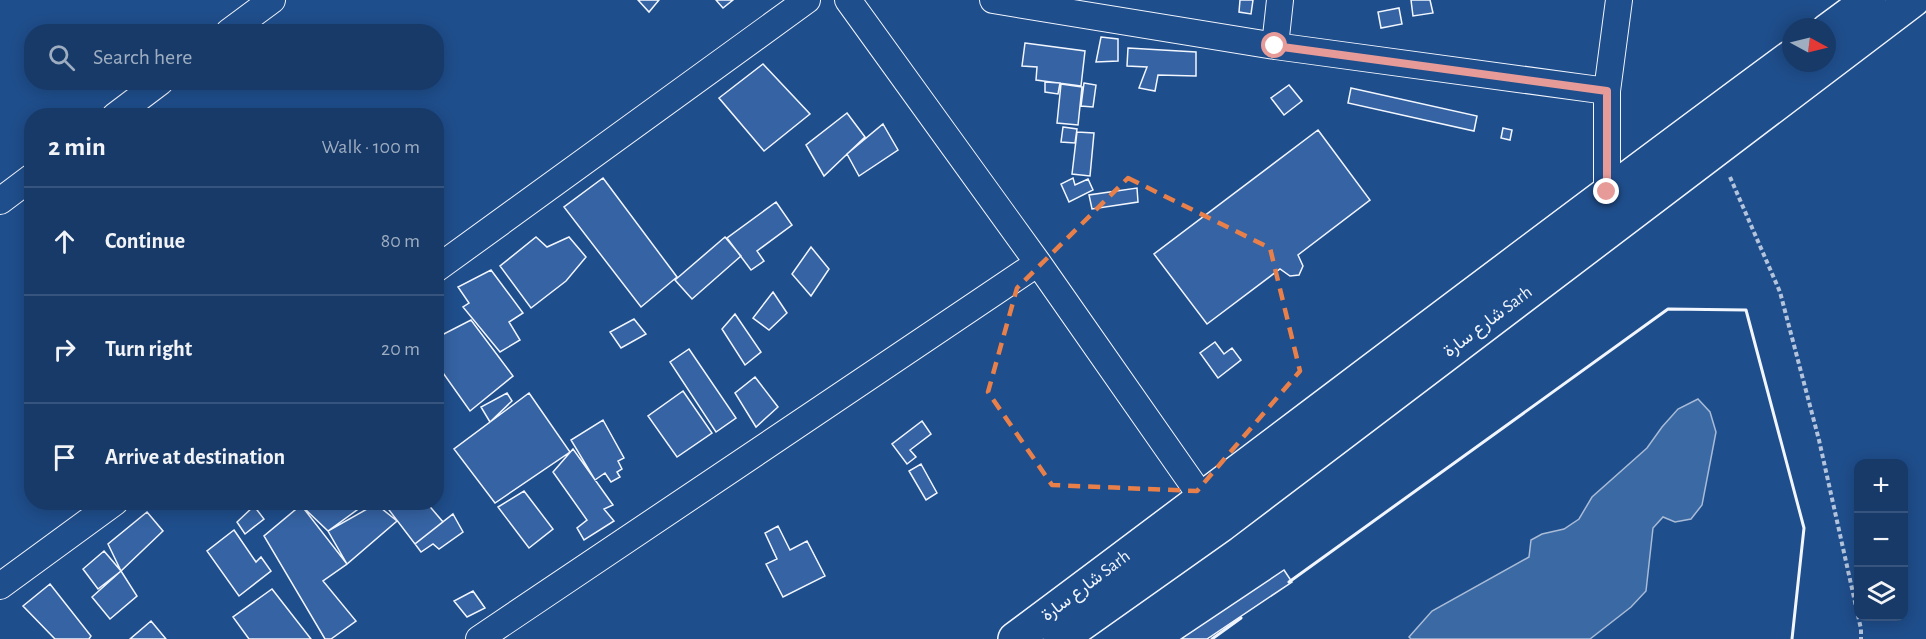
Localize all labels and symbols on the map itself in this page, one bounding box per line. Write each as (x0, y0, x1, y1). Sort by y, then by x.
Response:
north arrow (1782, 18, 1836, 72)
route start (1261, 32, 1287, 58)
route end (1593, 178, 1619, 204)
street label: شارع سارة Sarh (1440, 283, 1537, 363)
street label: شارع سارة Sarh (1038, 547, 1135, 627)

